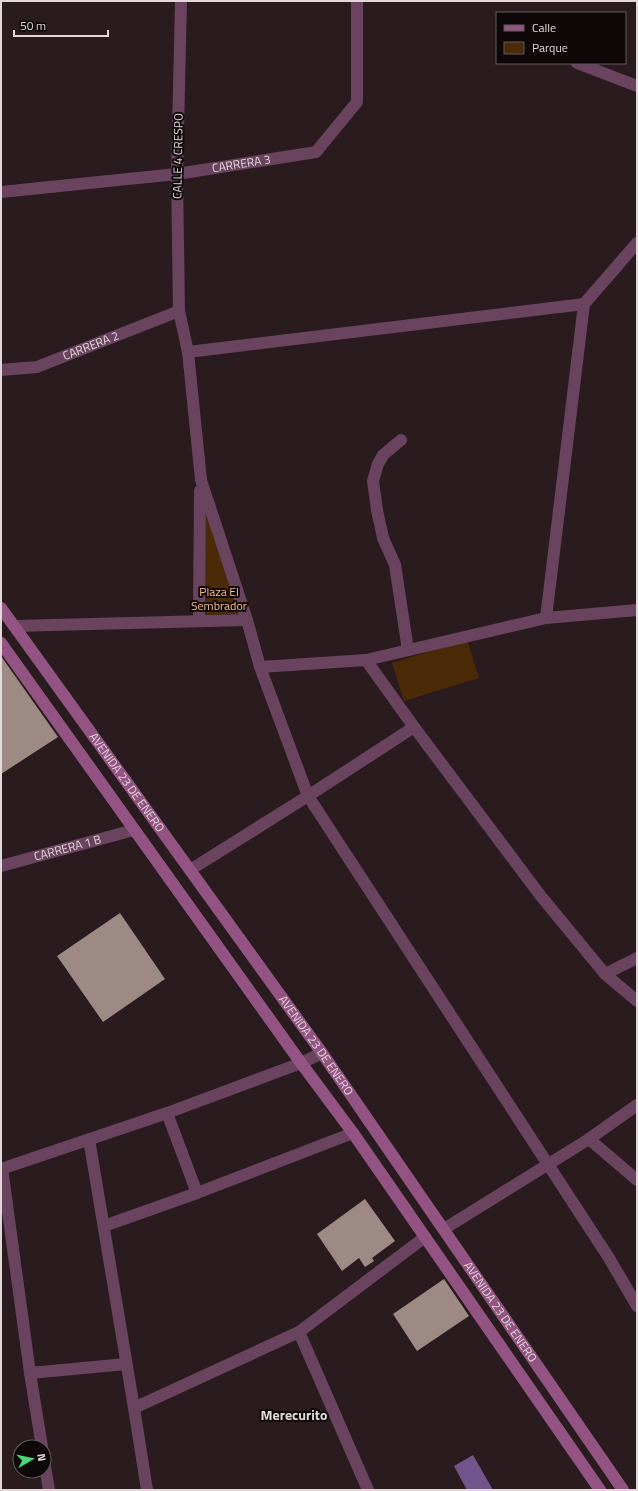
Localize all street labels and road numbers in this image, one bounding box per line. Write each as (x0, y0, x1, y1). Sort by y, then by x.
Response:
street label: CALLE 4 CRESPO (167, 113, 188, 199)
street label: CARRERA 3 (211, 149, 272, 177)
street label: CARRERA 2 (60, 326, 122, 365)
street label: AVENIDA 23 DE ENERO (85, 728, 170, 836)
street label: CARRERA 1 B (32, 829, 103, 866)
street label: AVENIDA 23 DE ENERO (274, 991, 358, 1099)
street label: AVENIDA 23 DE ENERO (459, 1257, 542, 1366)

